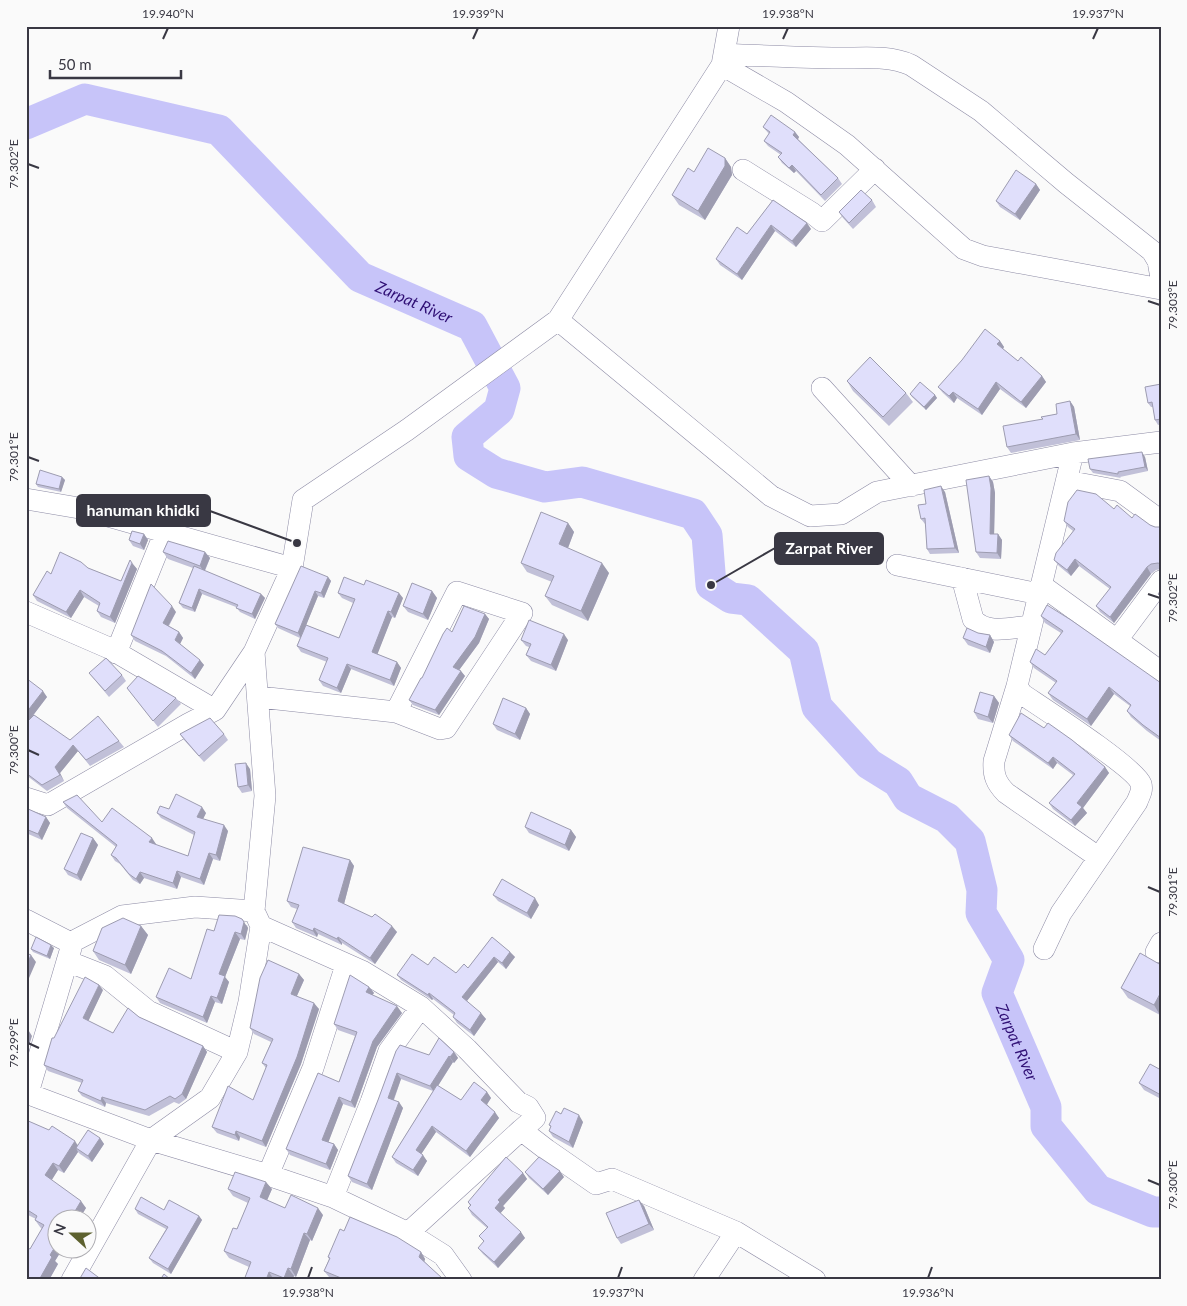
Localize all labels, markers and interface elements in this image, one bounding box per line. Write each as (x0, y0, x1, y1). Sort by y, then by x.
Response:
text: 19.940°N (142, 6, 194, 21)
text: 19.939°N (452, 6, 504, 21)
text: 19.938°N (762, 6, 814, 21)
text: 19.937°N (1072, 6, 1124, 21)
scale bar (50, 48, 181, 80)
text: 50 m (58, 55, 92, 73)
text: 79.302°E (6, 139, 21, 189)
water label: Zarpat River (372, 275, 456, 326)
text: 79.303°E (1165, 280, 1180, 330)
text: 79.301°E (6, 432, 21, 482)
callout: hanuman khidki (77, 495, 210, 526)
text: hanuman khidki (87, 500, 199, 519)
callout: Zarpat River (775, 533, 883, 564)
text: Zarpat River (785, 538, 873, 557)
text: 79.302°E (1165, 573, 1180, 623)
text: 79.300°E (6, 725, 21, 775)
text: 79.301°E (1165, 867, 1180, 917)
water label: Zarpat River (993, 1000, 1043, 1084)
text: 79.299°E (6, 1018, 21, 1068)
text: 79.300°E (1165, 1160, 1180, 1210)
north arrow (48, 1208, 98, 1258)
text: N (50, 1221, 69, 1237)
text: 19.938°N (282, 1285, 334, 1300)
text: 19.937°N (592, 1285, 644, 1300)
text: 19.936°N (902, 1285, 954, 1300)

